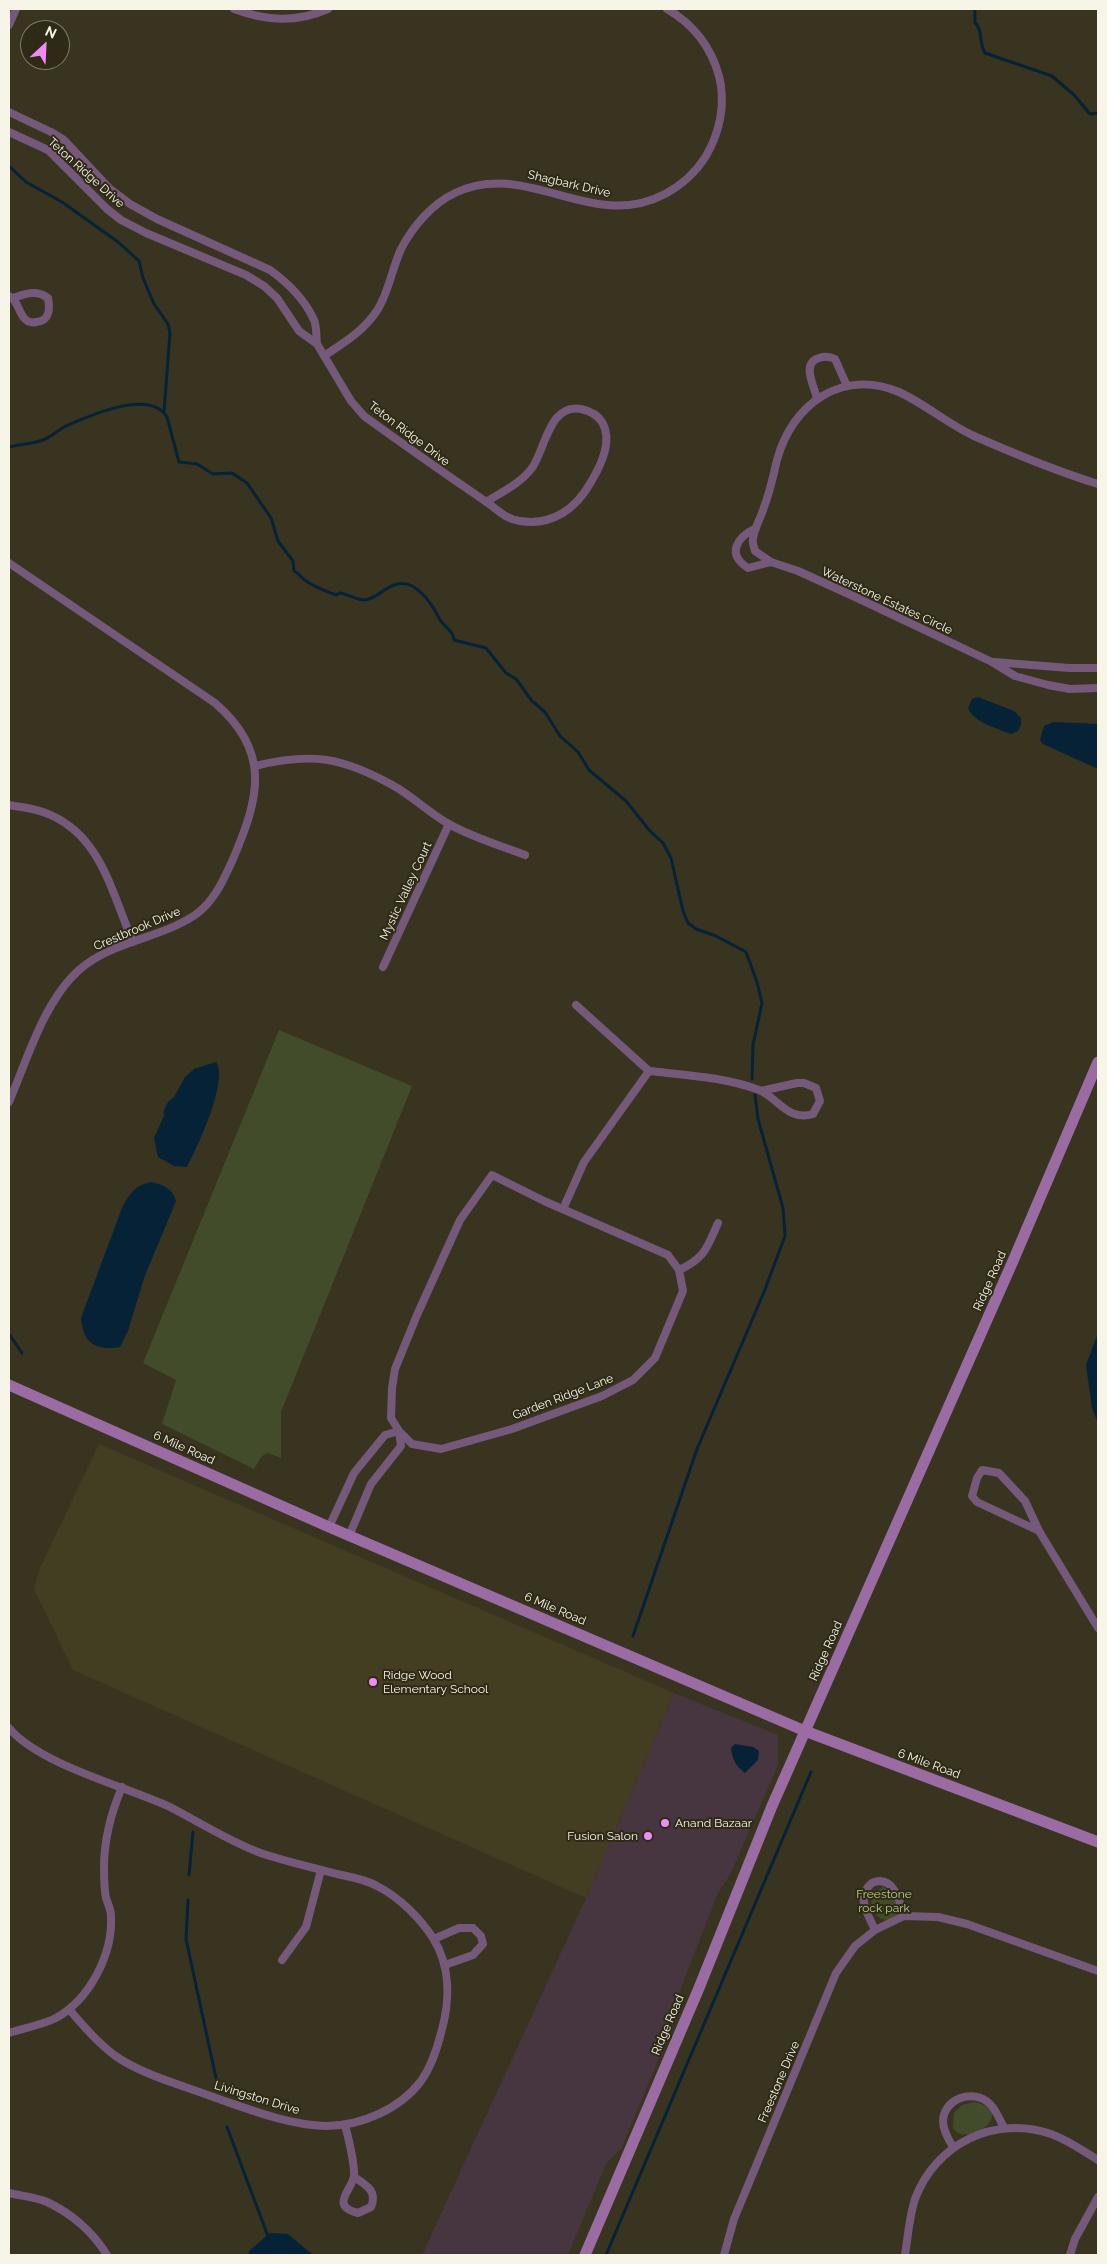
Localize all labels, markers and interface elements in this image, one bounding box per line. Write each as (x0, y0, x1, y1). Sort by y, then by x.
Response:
north arrow (20, 20, 70, 70)
text: N (43, 23, 59, 42)
street label: Teton Ridge Drive (45, 135, 127, 211)
street label: Shagbark Drive (526, 167, 612, 201)
street label: Teton Ridge Drive (366, 399, 452, 469)
street label: Waterstone Estates Circle (819, 564, 955, 638)
street label: Mystic Valley Court (377, 840, 435, 942)
street label: Crestbrook Drive (91, 904, 183, 954)
street label: Ridge Road (970, 1249, 1010, 1313)
street label: Garden Ridge Lane (511, 1371, 615, 1423)
street label: 6 Mile Road (151, 1428, 217, 1468)
street label: 6 Mile Road (522, 1590, 588, 1628)
street label: Ridge Road (806, 1619, 846, 1683)
place label: Ridge Wood Elementary School (383, 1668, 488, 1696)
marker: Ridge Wood Elementary School (367, 1676, 379, 1688)
street label: 6 Mile Road (896, 1746, 962, 1782)
place label: Anand Bazaar (675, 1816, 752, 1830)
marker: Anand Bazaar (659, 1817, 671, 1829)
place label: Fusion Salon (567, 1829, 638, 1843)
marker: Fusion Salon (642, 1830, 654, 1842)
park label: Freestone rock park (856, 1887, 912, 1915)
street label: Ridge Road (649, 1993, 687, 2057)
street label: Freestone Drive (755, 2039, 803, 2125)
street label: Livingston Drive (213, 2078, 301, 2118)

